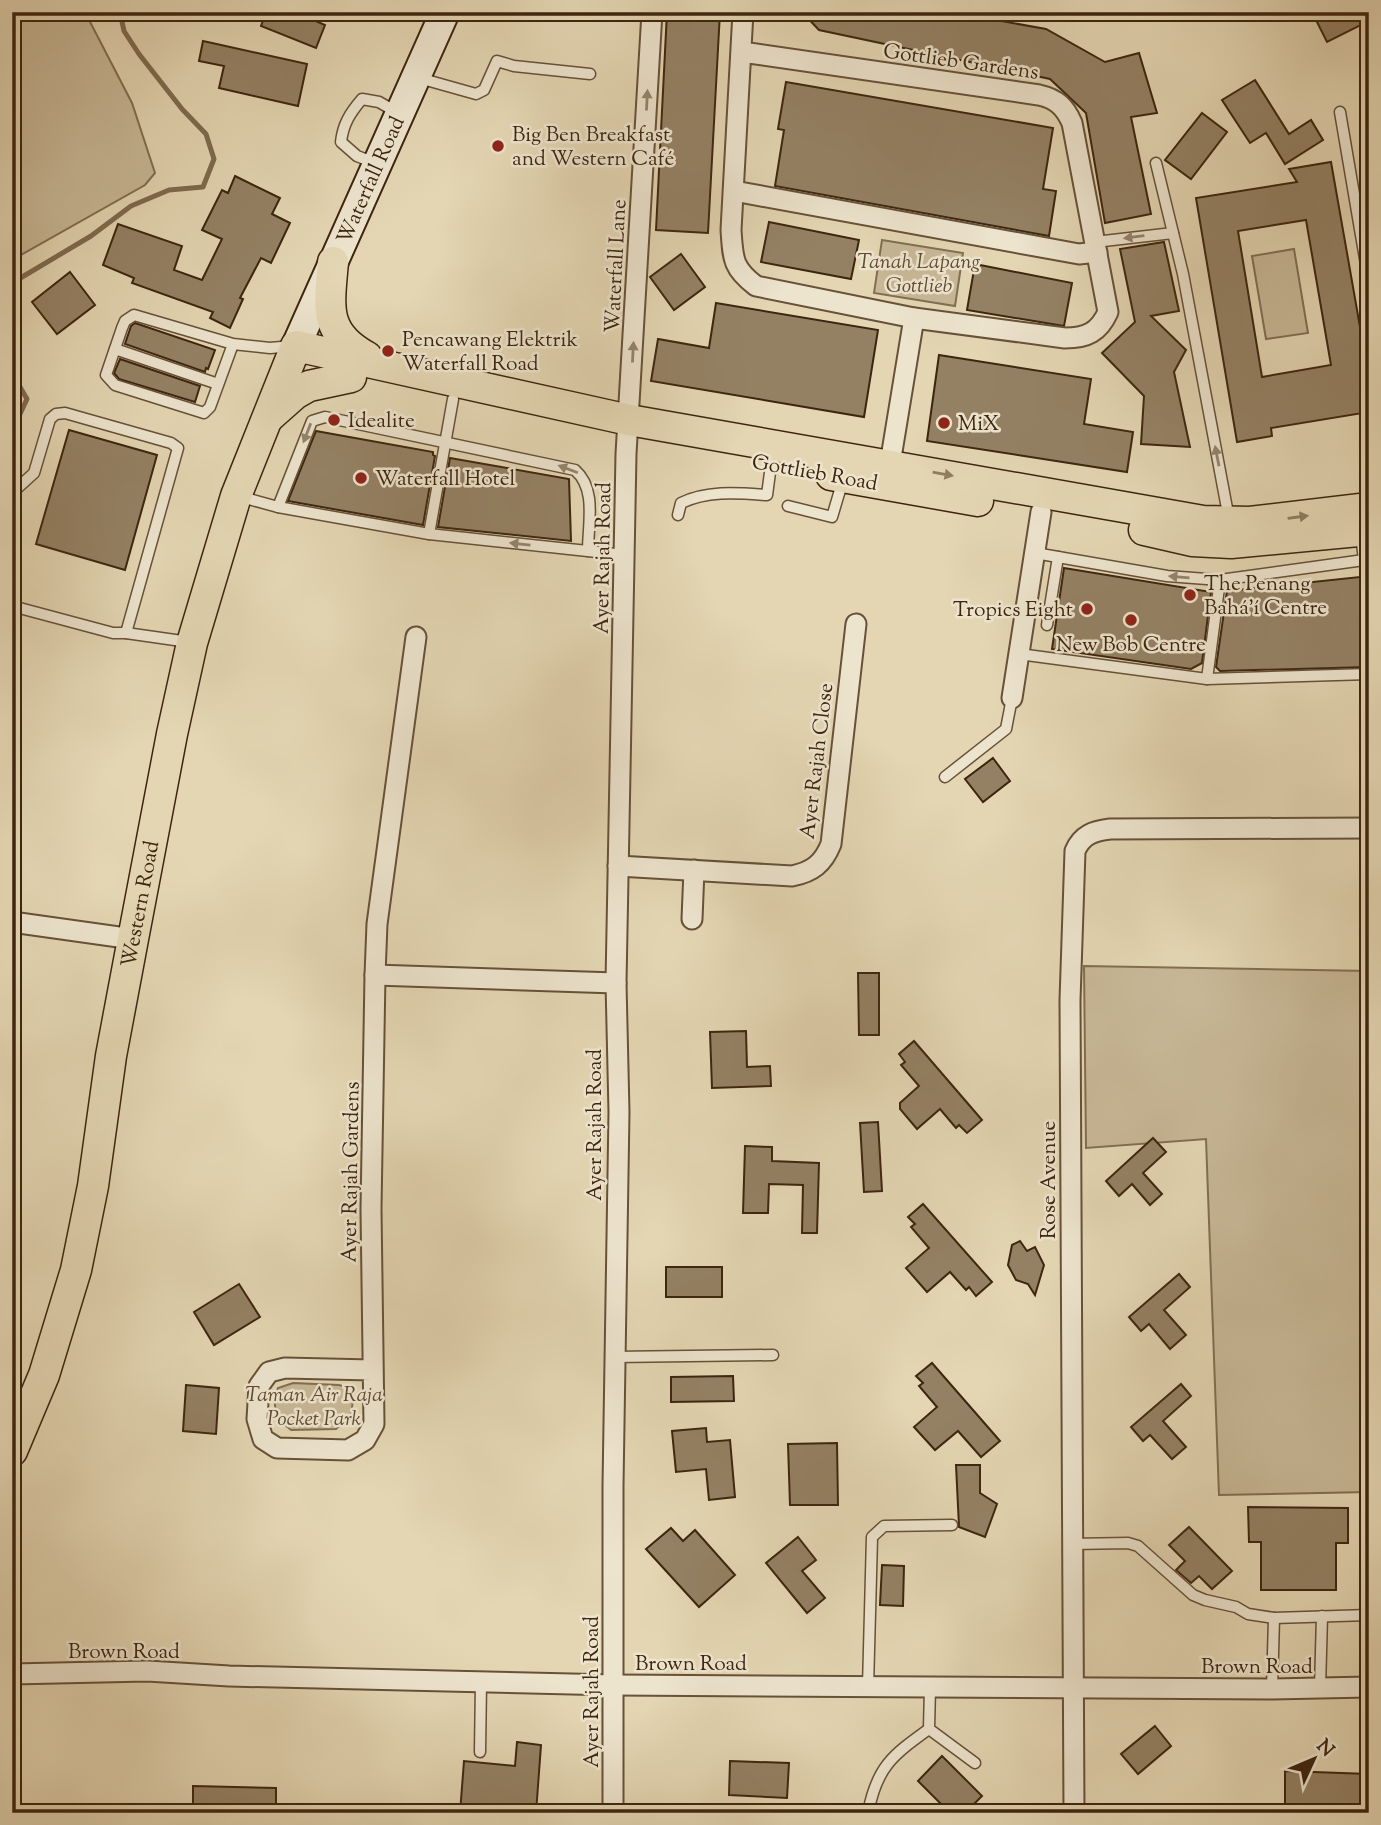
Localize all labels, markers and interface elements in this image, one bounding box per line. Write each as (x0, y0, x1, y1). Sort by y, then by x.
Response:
street label: Gottlieb Gardens (881, 37, 1040, 89)
one-way arrow (641, 89, 652, 111)
street label: Waterfall Road (330, 112, 414, 249)
place label: Big Ben Breakfast and Western Café (512, 121, 674, 175)
marker: Big Ben Breakfast and Western Café (490, 138, 506, 154)
street label: Waterfall Lane (599, 198, 635, 334)
one-way arrow (1123, 232, 1145, 243)
park label: Tanah Lapang Gottlieb (857, 248, 981, 302)
place label: Pencawang Elektrik Waterfall Road (402, 326, 578, 380)
one-way arrow (628, 341, 639, 363)
marker: Pencawang Elektrik Waterfall Road (380, 343, 396, 359)
place label: Idealite (348, 407, 415, 437)
place label: MiX (958, 410, 999, 440)
marker: Idealite (326, 412, 342, 428)
marker: MiX (936, 415, 952, 431)
one-way arrow (301, 423, 312, 444)
one-way arrow (1211, 445, 1222, 467)
street label: Gottlieb Road (749, 448, 880, 500)
one-way arrow (557, 463, 578, 474)
place label: Waterfall Hotel (375, 465, 515, 495)
one-way arrow (932, 469, 954, 480)
marker: Waterfall Hotel (353, 470, 369, 486)
street label: Ayer Rajah Road (588, 482, 620, 634)
one-way arrow (1287, 511, 1309, 522)
one-way arrow (508, 538, 530, 549)
place label: The Penang Bahá’í Centre (1204, 570, 1327, 624)
one-way arrow (1168, 571, 1190, 582)
marker: The Penang Bahá’í Centre (1182, 587, 1198, 603)
place label: Tropics Eight (953, 596, 1073, 626)
marker: Tropics Eight (1079, 601, 1095, 617)
marker: New Bob Centre (1123, 612, 1139, 628)
place label: New Bob Centre (1056, 631, 1206, 661)
street label: Ayer Rajah Close (794, 681, 842, 841)
street label: Western Road (115, 838, 168, 970)
street label: Ayer Rajah Road (581, 1049, 611, 1201)
street label: Ayer Rajah Gardens (335, 1081, 369, 1263)
street label: Rose Avenue (1035, 1121, 1065, 1239)
park label: Taman Air Raja Pocket Park (245, 1381, 383, 1435)
street label: Ayer Rajah Road (578, 1616, 608, 1768)
street label: Brown Road (68, 1638, 180, 1668)
street label: Brown Road (635, 1650, 747, 1680)
street label: Brown Road (1201, 1653, 1313, 1683)
north arrow (1280, 1724, 1350, 1794)
text: N (1309, 1734, 1339, 1764)

